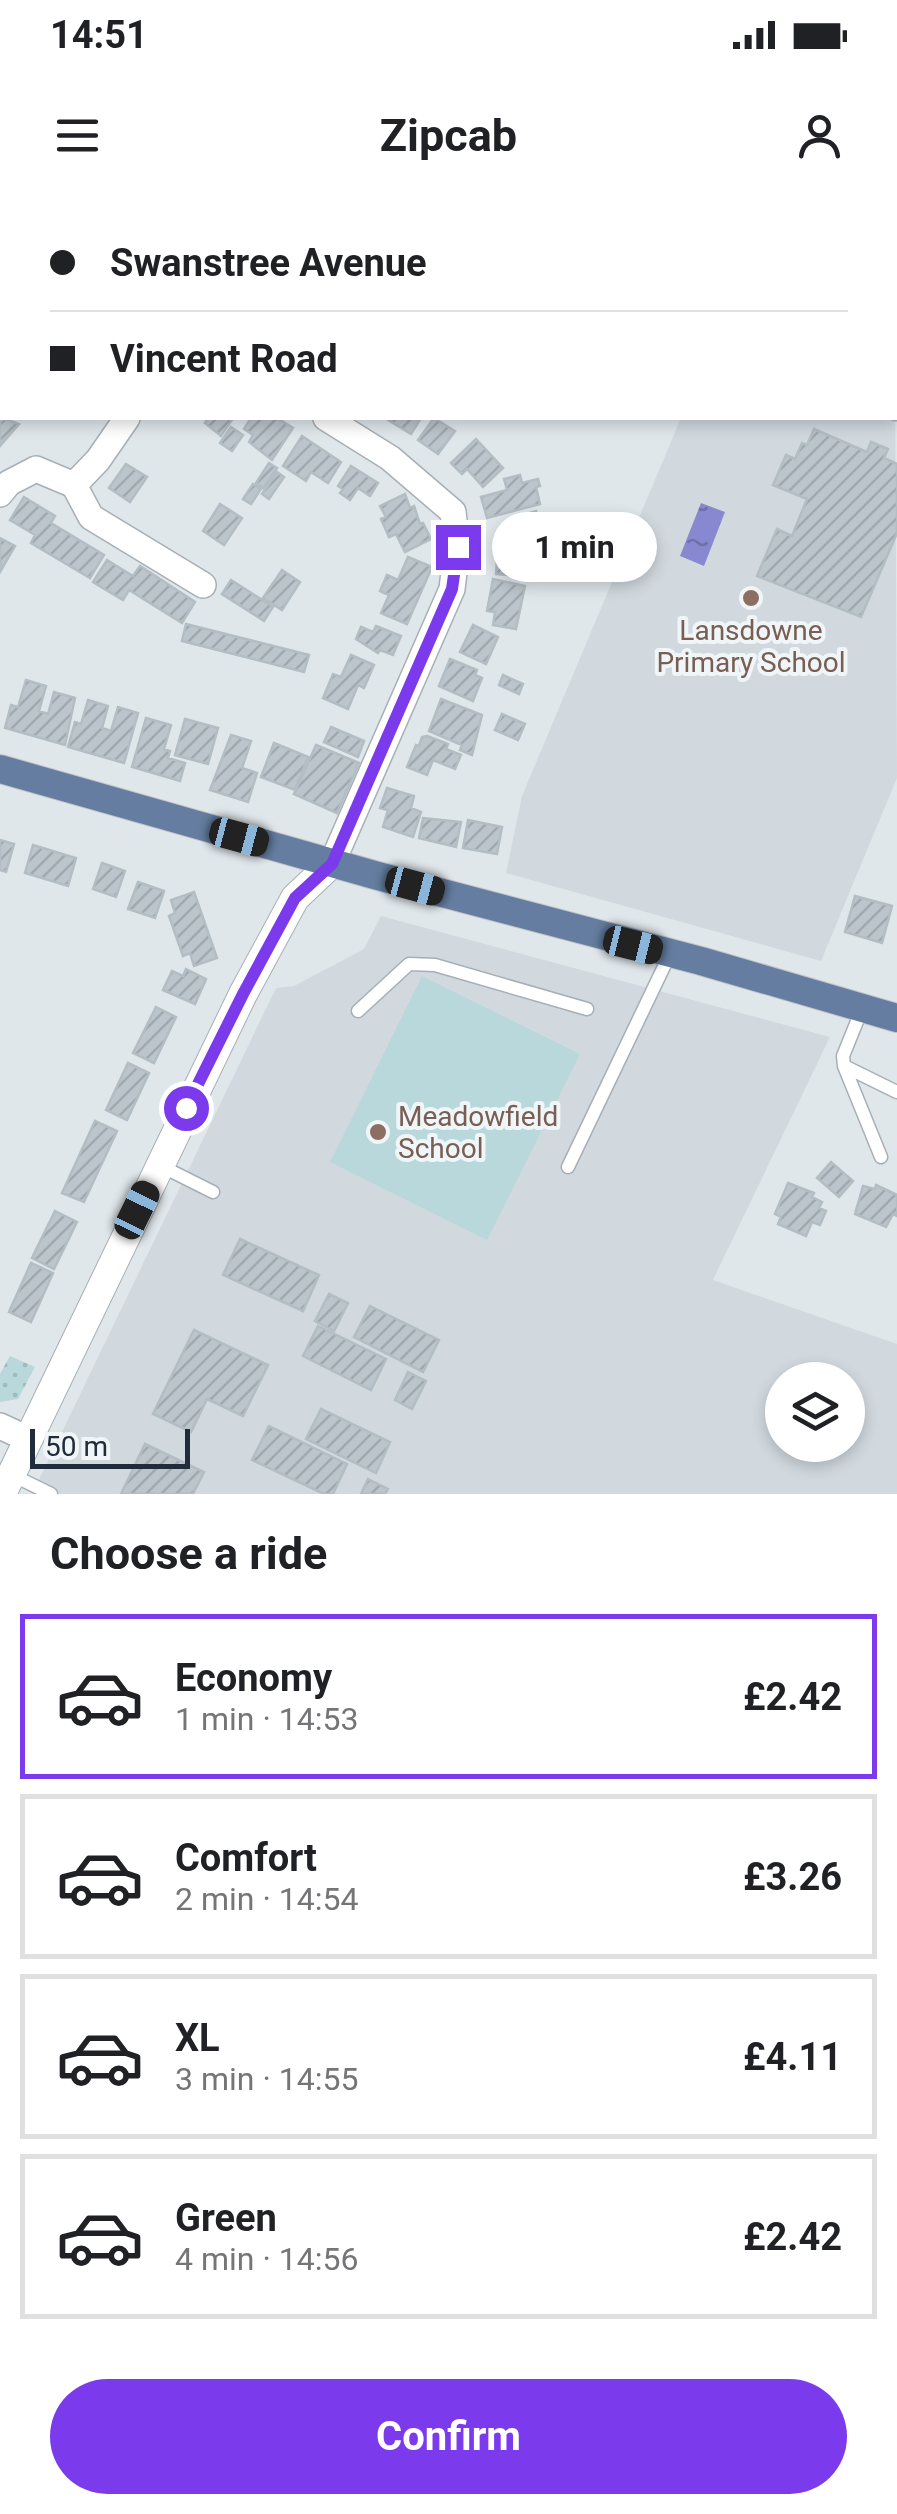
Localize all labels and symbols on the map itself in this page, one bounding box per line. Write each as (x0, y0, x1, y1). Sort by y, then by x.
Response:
callout: 1 min (493, 512, 658, 582)
route end (436, 525, 481, 570)
marker: Lansdowne Primary School (740, 587, 762, 609)
place label: Lansdowne Primary School (656, 614, 846, 679)
car (206, 815, 272, 859)
car (382, 864, 448, 908)
car (600, 923, 666, 967)
route start (164, 1086, 209, 1131)
place label: Meadowfield School (398, 1100, 558, 1165)
marker: Meadowfield School (367, 1121, 389, 1143)
car (110, 1176, 164, 1244)
scale bar (30, 1424, 190, 1468)

